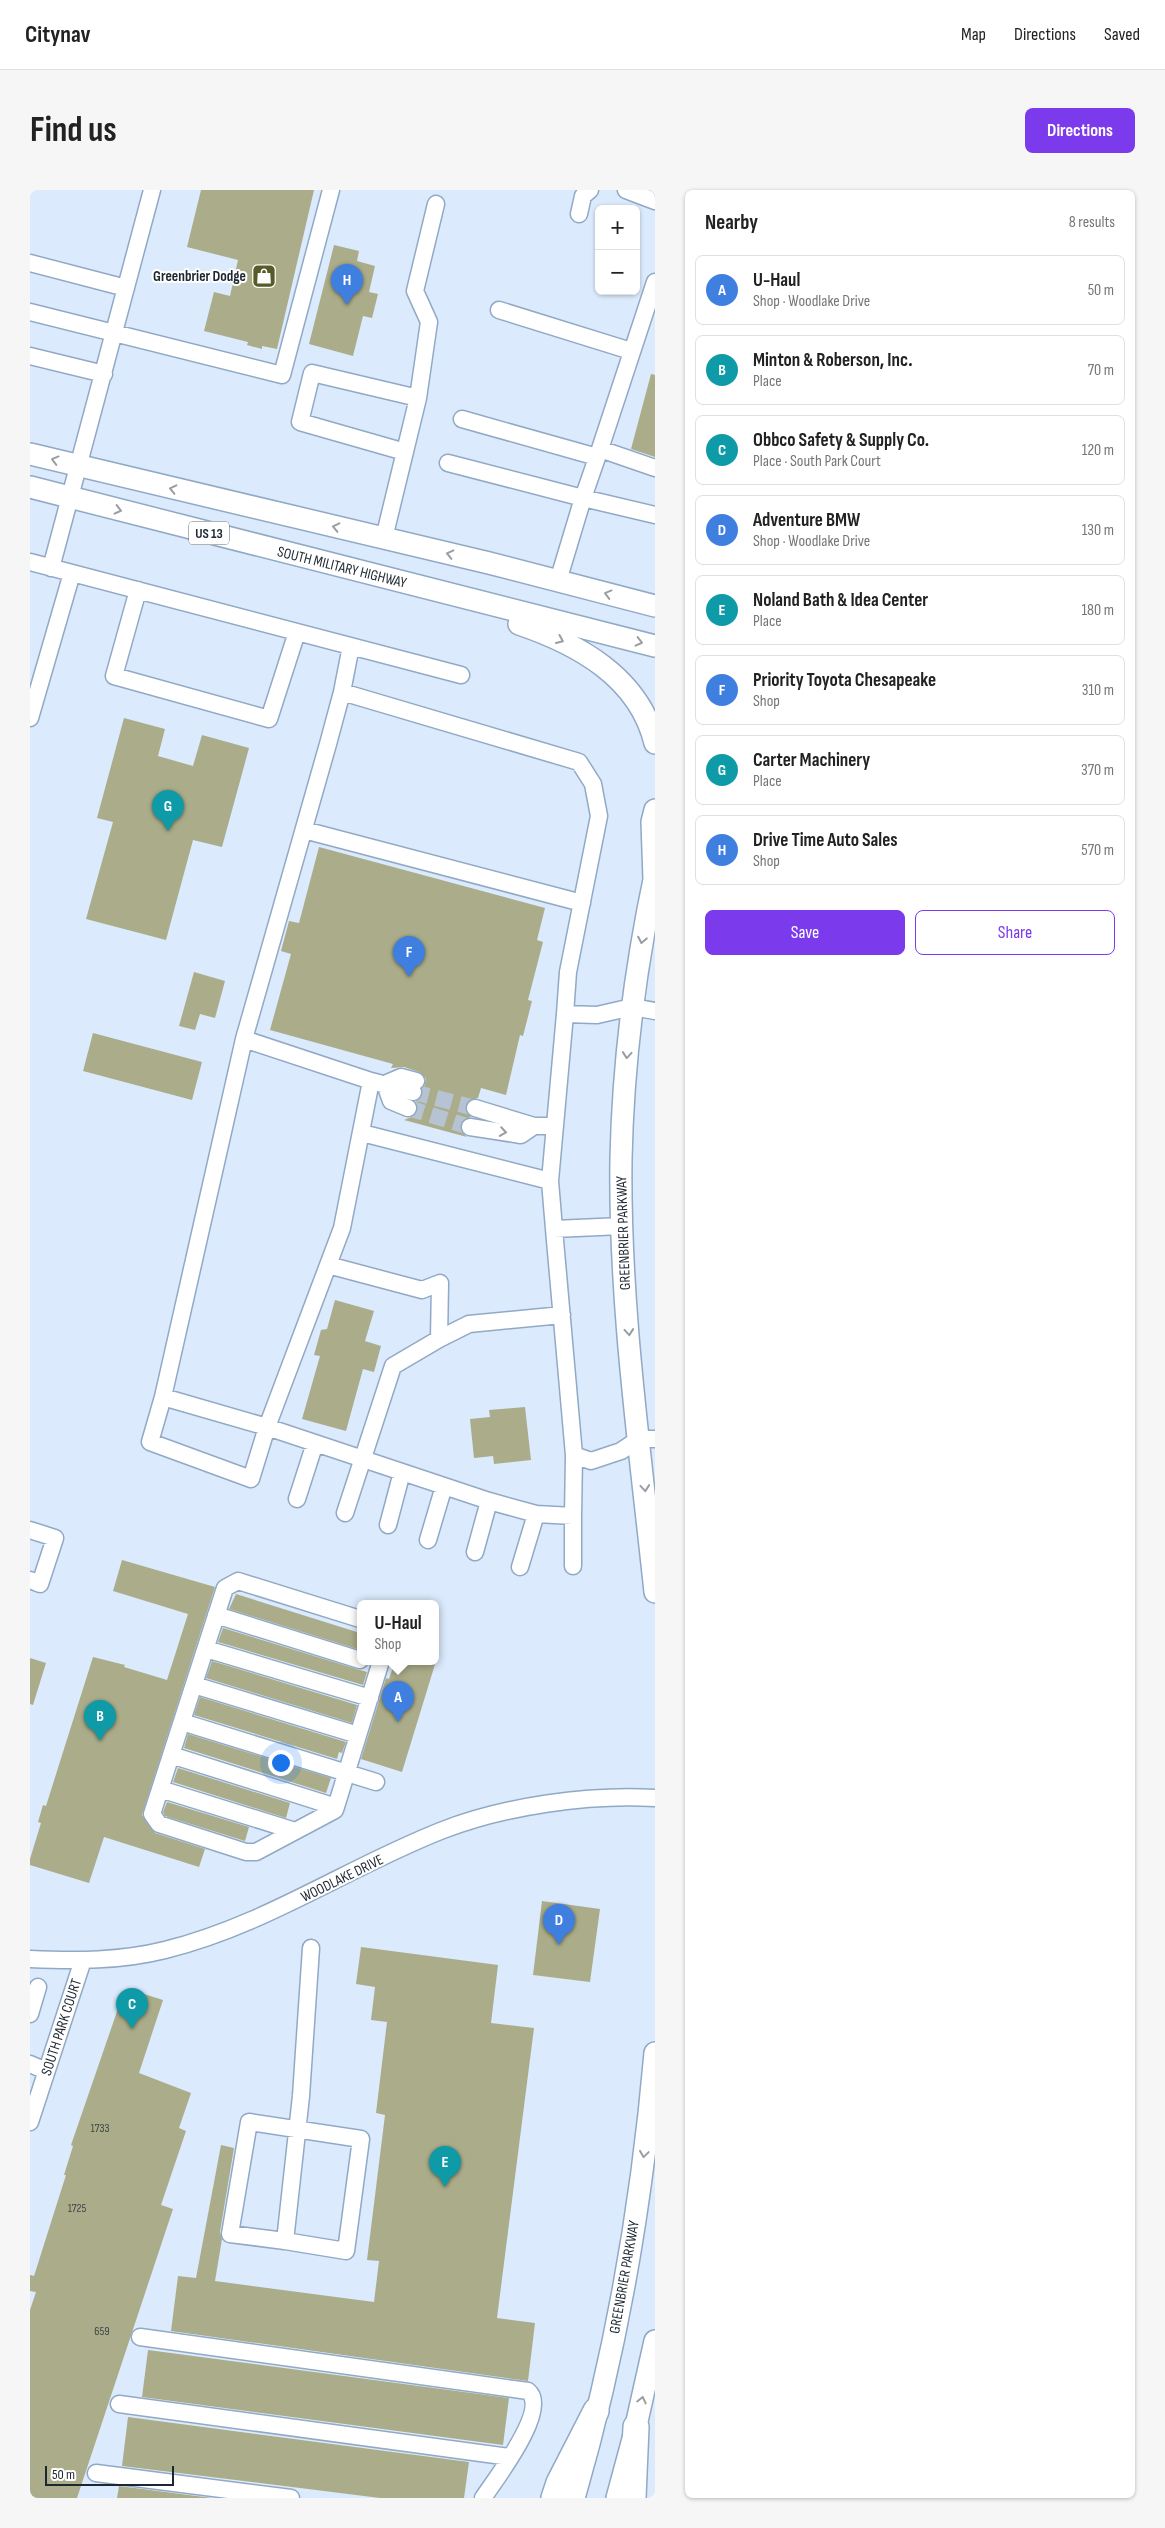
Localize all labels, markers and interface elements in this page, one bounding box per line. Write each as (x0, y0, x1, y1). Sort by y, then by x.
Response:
text: Citynav (25, 20, 91, 49)
text: Map (961, 24, 986, 45)
text: Directions (1014, 24, 1076, 45)
text: Saved (1104, 24, 1140, 45)
button: Directions (1025, 108, 1135, 153)
text: Find us (30, 109, 117, 152)
map controls (595, 205, 640, 295)
button: + (595, 205, 640, 250)
text: Nearby (705, 210, 758, 235)
text: 8 results (1069, 213, 1115, 232)
button: − (595, 250, 640, 295)
shop icon: Greenbrier Dodge (251, 263, 277, 289)
pin: H (331, 264, 363, 305)
place label: Greenbrier Dodge (153, 267, 246, 286)
text: U-Haul (753, 269, 800, 292)
text: A (718, 281, 726, 300)
text: 50 m (1088, 281, 1114, 300)
text: Shop · Woodlake Drive (753, 292, 870, 311)
text: Minton & Roberson, Inc. (753, 349, 913, 372)
text: B (718, 361, 726, 380)
text: 70 m (1088, 361, 1114, 380)
text: Place (753, 372, 782, 391)
text: Obbco Safety & Supply Co. (753, 429, 929, 452)
text: C (718, 441, 726, 460)
text: 120 m (1082, 441, 1114, 460)
text: Place · South Park Court (753, 452, 881, 471)
one-way arrow (50, 455, 59, 466)
one-way arrow (169, 484, 178, 495)
one-way arrow (113, 504, 122, 515)
text: Adventure BMW (753, 509, 860, 532)
text: D (718, 521, 726, 540)
text: 130 m (1082, 521, 1114, 540)
road number: US 13 (189, 522, 229, 544)
one-way arrow (332, 522, 341, 533)
text: Shop · Woodlake Drive (753, 532, 870, 551)
street label: SOUTH MILITARY HIGHWAY (275, 542, 409, 593)
one-way arrow (446, 549, 455, 560)
one-way arrow (603, 589, 612, 600)
text: Noland Bath & Idea Center (753, 589, 928, 612)
text: E (719, 601, 725, 620)
text: 180 m (1081, 601, 1114, 620)
text: Place (753, 612, 782, 631)
one-way arrow (555, 633, 564, 644)
one-way arrow (635, 636, 644, 647)
text: Priority Toyota Chesapeake (753, 669, 936, 692)
text: F (719, 681, 725, 700)
text: 310 m (1082, 681, 1114, 700)
text: Shop (753, 692, 780, 711)
text: Carter Machinery (753, 749, 870, 772)
text: G (718, 761, 726, 780)
text: 370 m (1081, 761, 1114, 780)
text: Place (753, 772, 782, 791)
pin: G (152, 790, 184, 831)
text: Drive Time Auto Sales (753, 829, 898, 852)
text: H (718, 841, 726, 860)
text: 570 m (1081, 841, 1114, 860)
text: Shop (753, 852, 780, 871)
button: Save (705, 910, 905, 955)
button: Share (915, 910, 1115, 955)
one-way arrow (637, 935, 648, 944)
pin: F (393, 936, 425, 977)
one-way arrow (622, 1052, 633, 1060)
one-way arrow (500, 1126, 508, 1137)
street label: GREENBRIER PARKWAY (612, 1175, 635, 1290)
one-way arrow (623, 1328, 634, 1336)
one-way arrow (639, 1484, 650, 1492)
popup (357, 1600, 439, 1665)
text: U-Haul (374, 1612, 422, 1635)
text: Shop (374, 1635, 401, 1654)
pin: A (382, 1681, 414, 1722)
pin: B (84, 1700, 116, 1741)
your location (268, 1750, 294, 1776)
street label: WOODLAKE DRIVE (298, 1850, 387, 1907)
pin: D (543, 1904, 575, 1945)
street label: SOUTH PARK COURT (37, 1976, 86, 2078)
pin: C (116, 1988, 148, 2029)
house number: 1733 (90, 2121, 110, 2136)
pin: E (429, 2146, 461, 2187)
one-way arrow (639, 2150, 650, 2158)
house number: 1725 (68, 2201, 87, 2216)
street label: GREENBRIER PARKWAY (605, 2218, 644, 2335)
house number: 659 (94, 2324, 110, 2339)
one-way arrow (636, 2395, 647, 2404)
scale bar (45, 2463, 174, 2486)
text: 50 m (52, 2466, 75, 2483)

